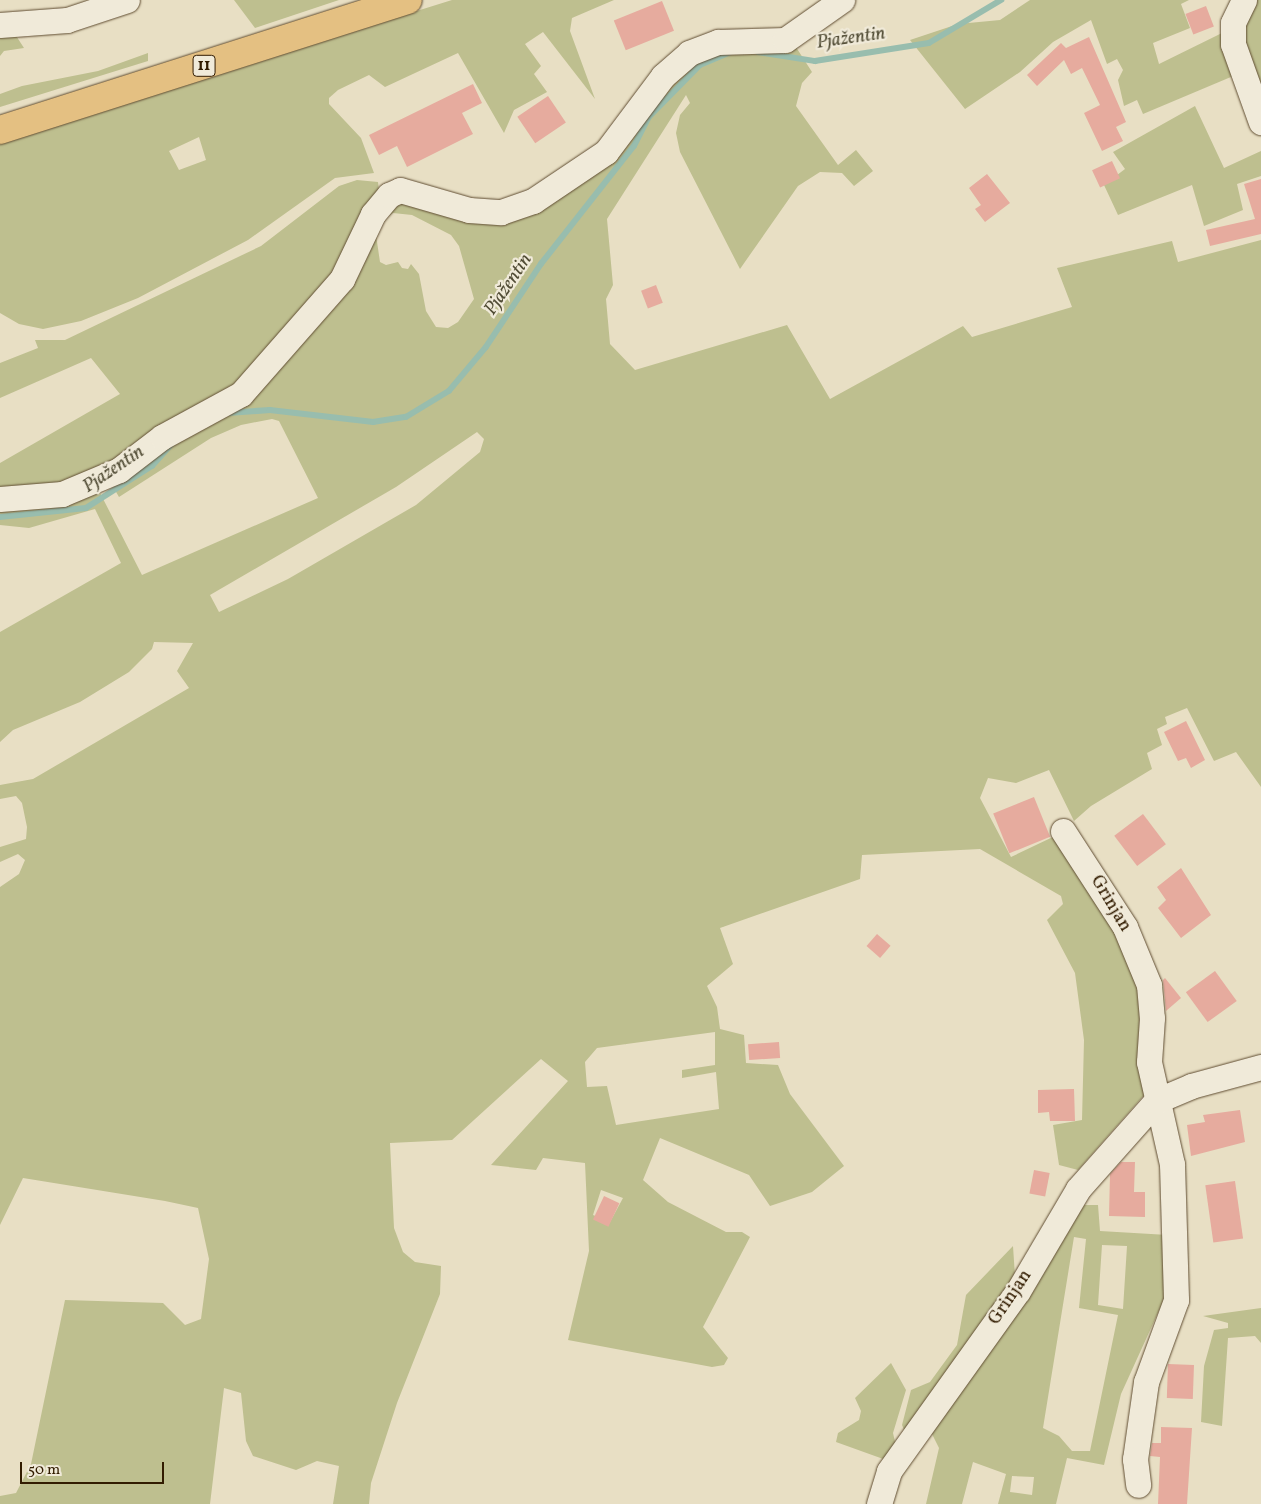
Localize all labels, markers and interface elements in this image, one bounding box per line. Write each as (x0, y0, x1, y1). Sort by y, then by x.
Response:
water label: Pjažentin (815, 23, 887, 55)
road number: 11 (192, 52, 216, 80)
water label: Pjažentin (480, 250, 538, 320)
water label: Pjažentin (79, 441, 149, 499)
street label: Grinjan (1085, 872, 1135, 936)
street label: Grinjan (985, 1266, 1037, 1330)
scale bar (22, 1452, 166, 1484)
text: 50 m (28, 1460, 60, 1481)

